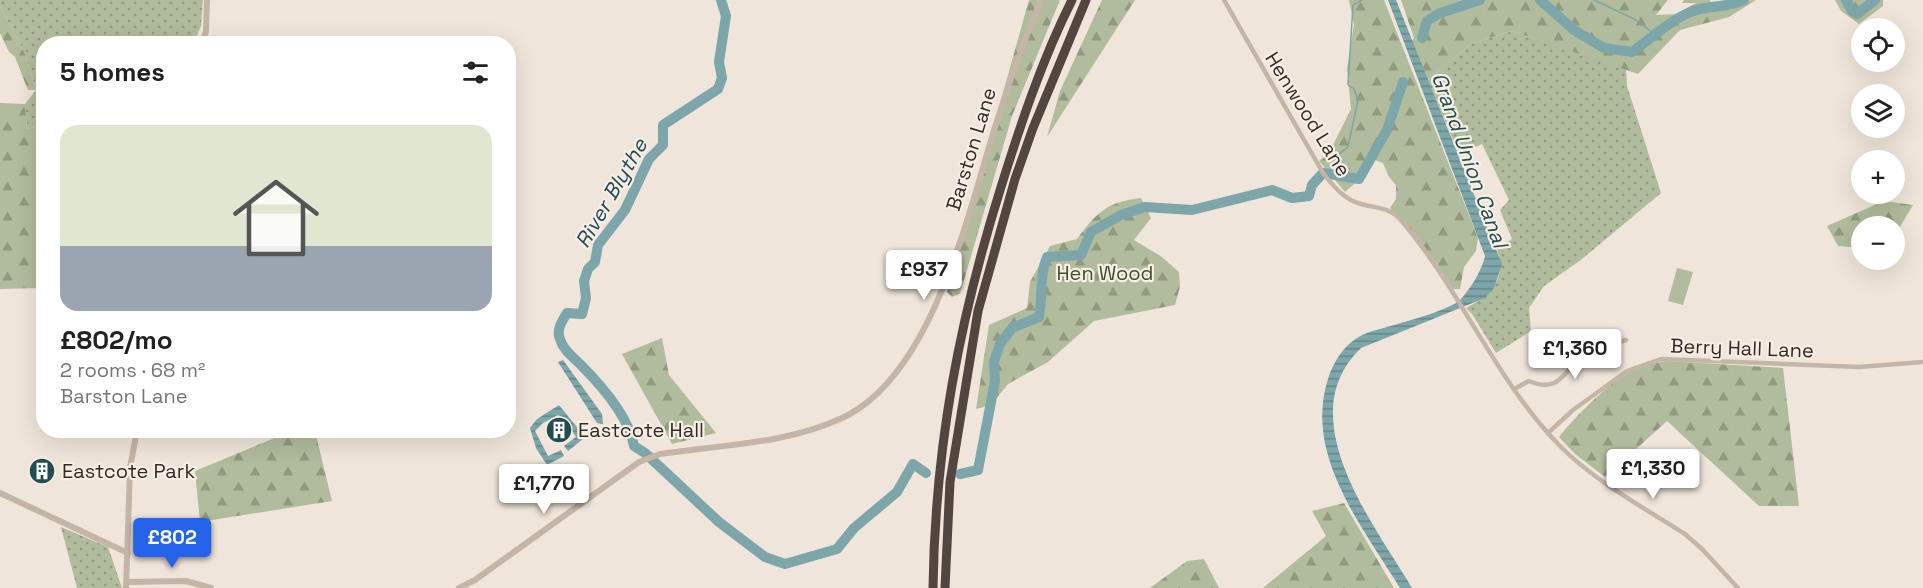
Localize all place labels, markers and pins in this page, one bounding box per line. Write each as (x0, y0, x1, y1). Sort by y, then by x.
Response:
pin: £937 (888, 250, 960, 301)
pin: £1,360 (1526, 329, 1624, 380)
building icon: Eastcote Hall (544, 415, 574, 445)
place label: Eastcote Hall (578, 417, 704, 443)
pin: £1,330 (1604, 449, 1702, 500)
building icon: Eastcote Park (27, 456, 57, 486)
place label: Eastcote Park (62, 458, 195, 484)
pin: £1,770 (495, 464, 593, 515)
pin: £802 (136, 518, 208, 569)

